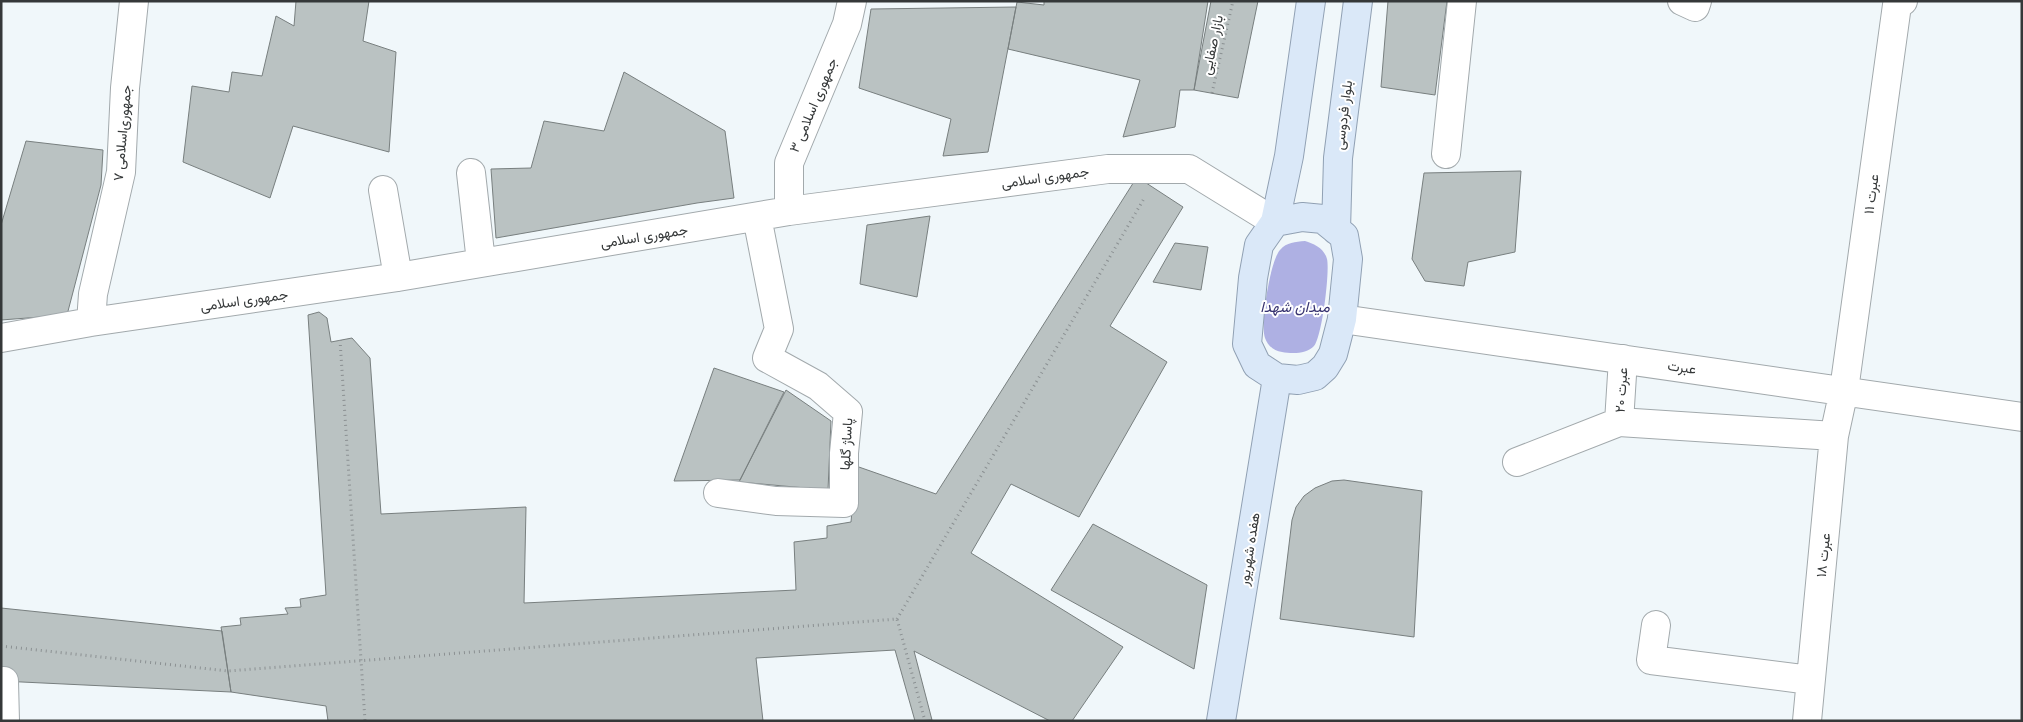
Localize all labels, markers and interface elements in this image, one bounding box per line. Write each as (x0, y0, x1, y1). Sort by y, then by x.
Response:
street label: بازار صفایی (1197, 13, 1227, 77)
street label: جمهوری اسلامی ۳ (785, 55, 841, 155)
street label: بلوار فردوسی (1330, 79, 1356, 151)
street label: جمهوری‌اسلامی ۷ (109, 84, 135, 182)
street label: جمهوری اسلامی (1000, 162, 1090, 192)
street label: عبرت ۱۱ (1859, 173, 1883, 215)
street label: جمهوری اسلامی (599, 220, 689, 252)
street label: جمهوری اسلامی (199, 285, 289, 315)
water label: میدان شهدا (1260, 297, 1331, 316)
street label: عبرت (1667, 356, 1697, 378)
street label: عبرت ۲۰ (1610, 367, 1632, 413)
street label: پاساژ گلها (836, 417, 857, 471)
street label: هفده شهریور (1234, 511, 1264, 588)
street label: عبرت ۱۸ (1812, 532, 1834, 578)

